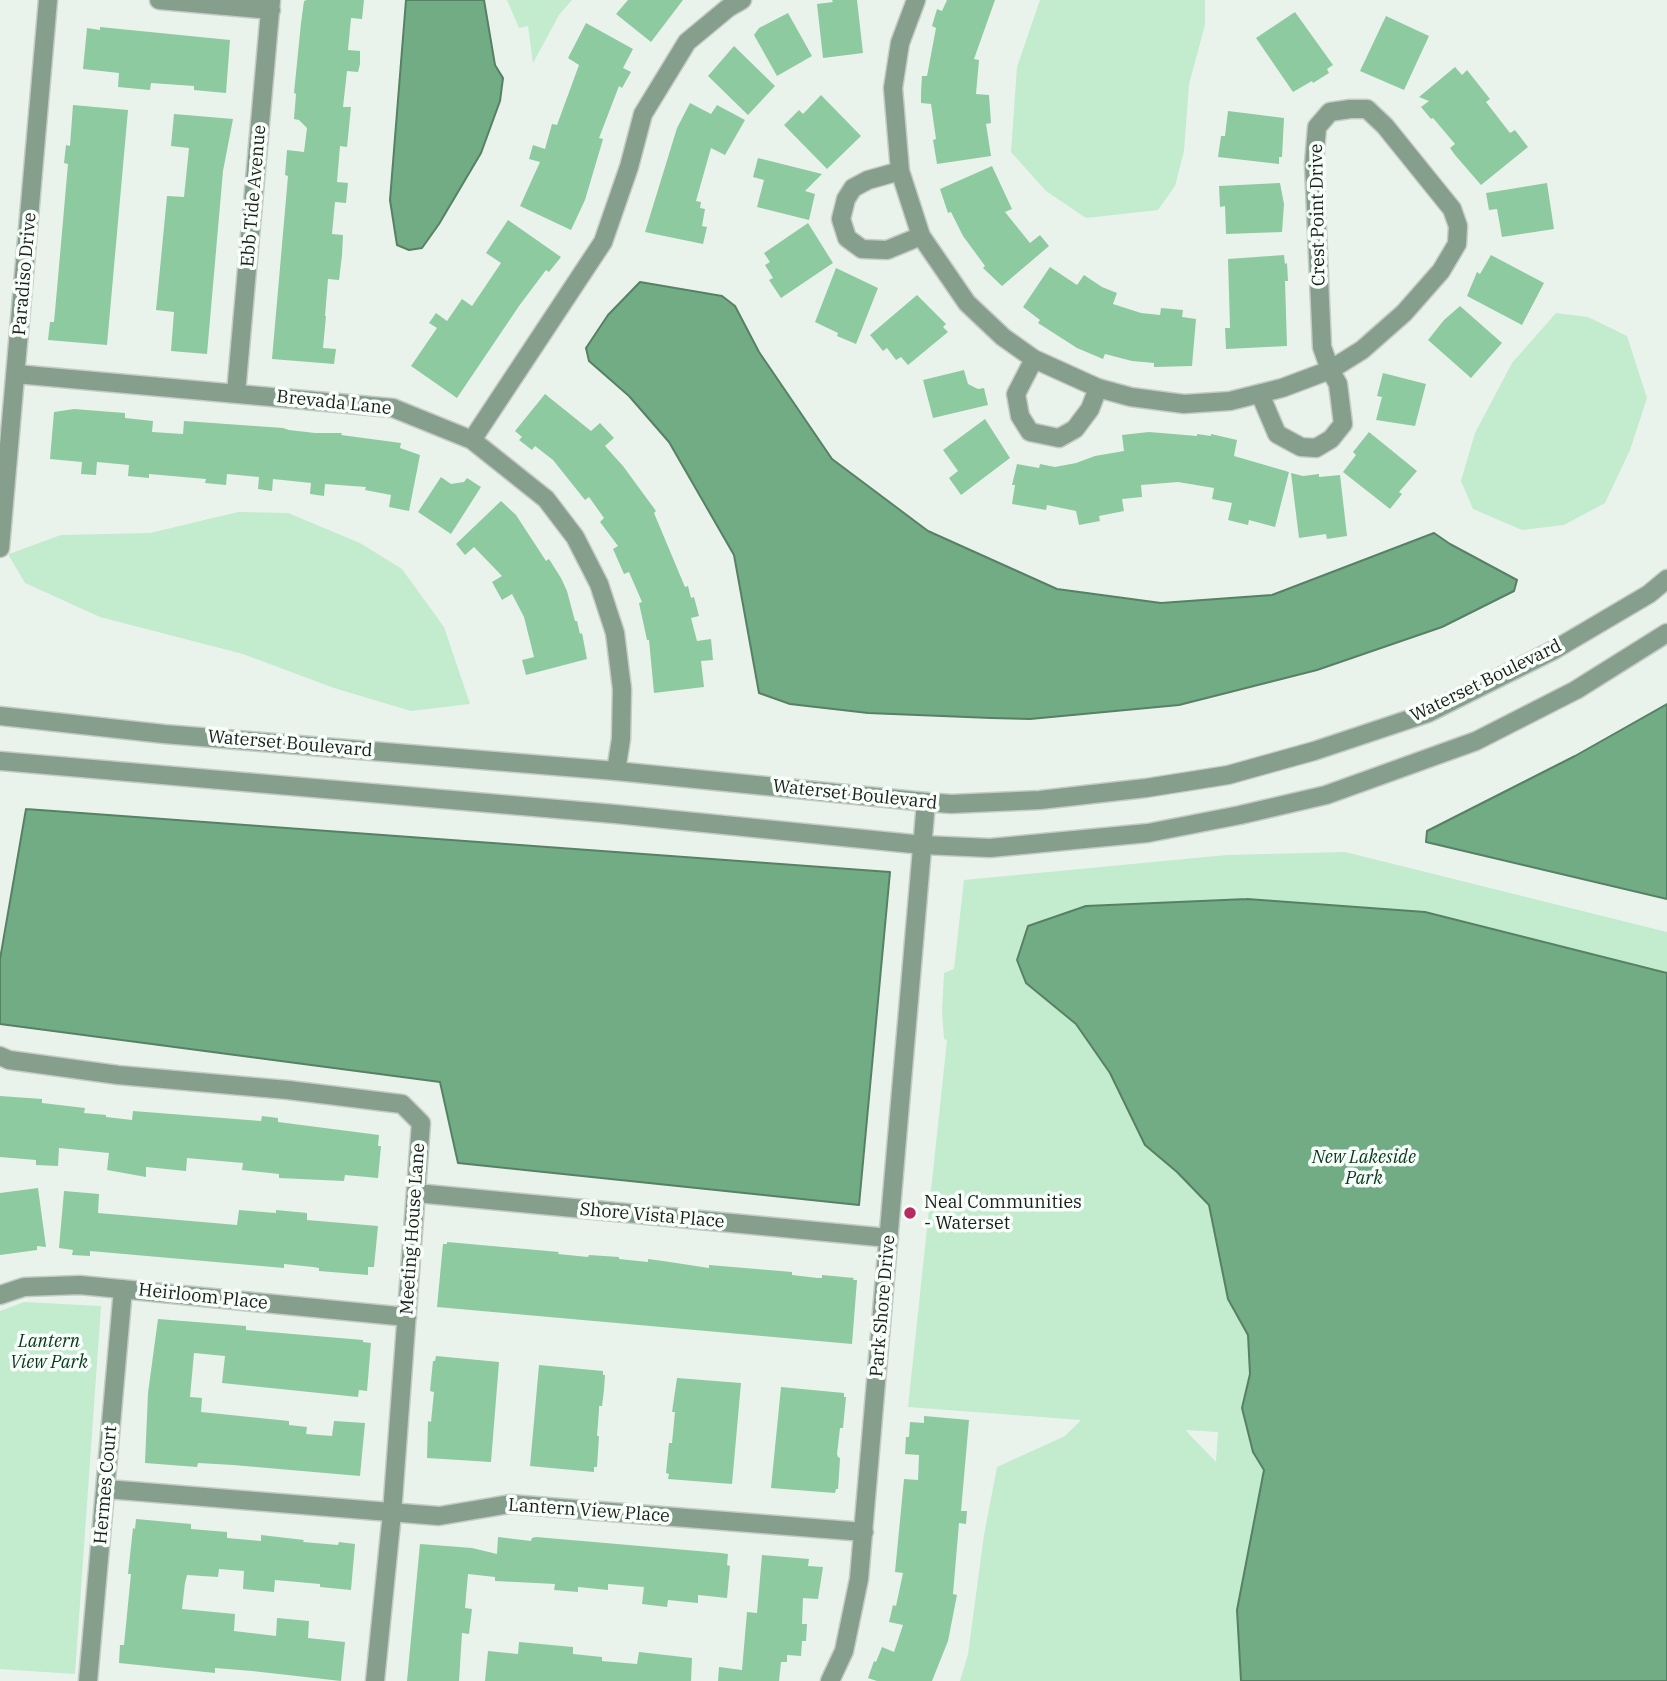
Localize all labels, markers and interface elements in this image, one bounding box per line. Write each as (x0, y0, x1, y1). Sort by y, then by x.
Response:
street label: Ebb Tide Avenue (237, 124, 271, 268)
street label: Crest Point Drive (1306, 144, 1330, 286)
street label: Paradiso Drive (9, 211, 41, 337)
street label: Brevada Lane (275, 386, 393, 420)
street label: Waterset Boulevard (1407, 635, 1565, 727)
street label: Waterset Boulevard (207, 726, 373, 762)
street label: Waterset Boulevard (772, 776, 938, 814)
street label: Meeting House Lane (396, 1142, 430, 1316)
park label: New Lakeside Park (1312, 1147, 1416, 1190)
place label: Neal Communities - Waterset (924, 1192, 1082, 1234)
street label: Shore Vista Place (579, 1199, 725, 1233)
marker: Neal Communities - Waterset (902, 1205, 918, 1221)
street label: Park Shore Drive (866, 1234, 900, 1378)
street label: Heirloom Place (137, 1279, 269, 1315)
park label: Lantern View Park (10, 1331, 88, 1374)
street label: Hermes Court (90, 1425, 122, 1545)
street label: Lantern View Place (507, 1495, 671, 1527)

